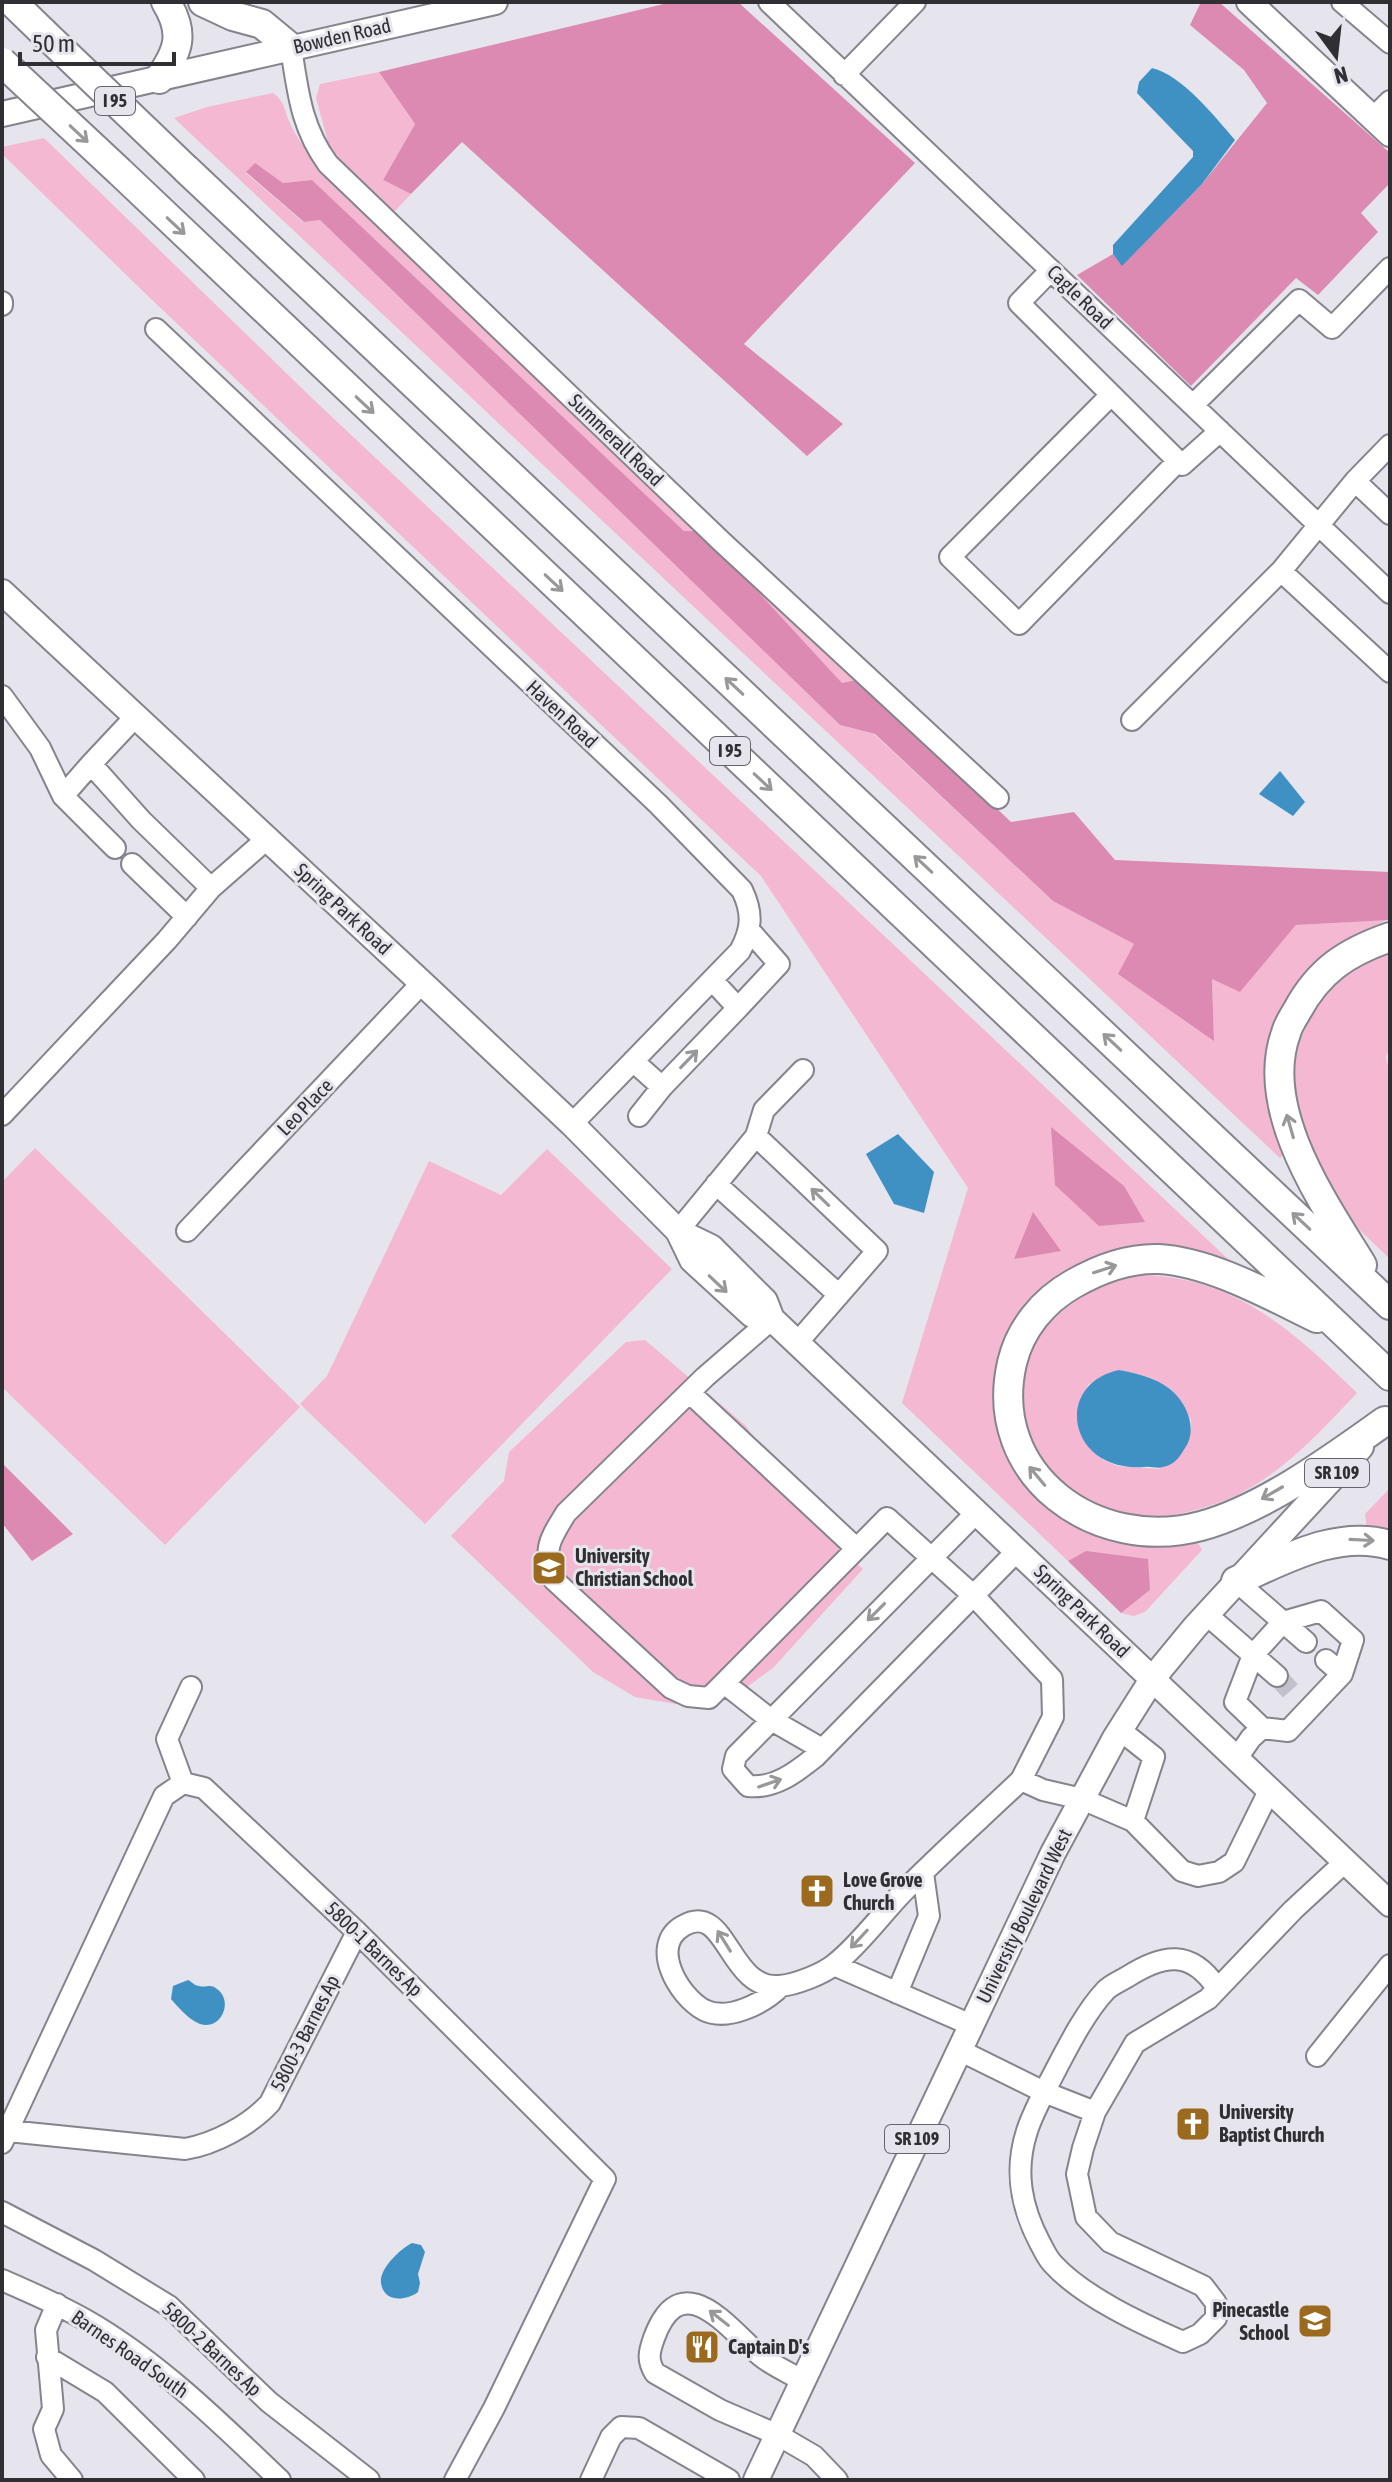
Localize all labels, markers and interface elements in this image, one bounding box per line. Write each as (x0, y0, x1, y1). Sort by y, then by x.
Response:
street label: Bowden Road (291, 13, 393, 58)
scale bar (20, 16, 174, 66)
north arrow (1296, 16, 1376, 96)
text: 50 m (32, 30, 75, 57)
text: N (1332, 61, 1351, 90)
road number: I 95 (95, 87, 135, 115)
one-way arrow (69, 125, 89, 143)
one-way arrow (166, 216, 186, 234)
street label: Cagle Road (1043, 260, 1118, 333)
street label: Summerall Road (564, 389, 668, 490)
one-way arrow (355, 395, 375, 414)
one-way arrow (544, 574, 564, 593)
street label: Haven Road (522, 675, 603, 752)
one-way arrow (724, 676, 744, 695)
road number: I 95 (710, 737, 750, 765)
one-way arrow (753, 772, 773, 791)
one-way arrow (914, 855, 933, 874)
street label: Spring Park Road (290, 858, 396, 959)
one-way arrow (1102, 1033, 1122, 1052)
one-way arrow (680, 1049, 699, 1069)
street label: Leo Place (272, 1074, 337, 1140)
one-way arrow (1281, 1114, 1296, 1140)
one-way arrow (811, 1188, 830, 1207)
one-way arrow (1292, 1212, 1312, 1230)
one-way arrow (1092, 1261, 1117, 1276)
one-way arrow (708, 1274, 728, 1293)
road number: SR 109 (1305, 1459, 1369, 1487)
one-way arrow (1028, 1466, 1046, 1487)
one-way arrow (1261, 1486, 1285, 1501)
one-way arrow (1348, 1533, 1375, 1548)
place label: University Christian School (575, 1544, 694, 1590)
school or university icon: University Christian School (530, 1549, 568, 1587)
street label: Spring Park Road (1030, 1559, 1135, 1662)
one-way arrow (867, 1602, 886, 1621)
one-way arrow (757, 1775, 782, 1789)
street label: University Boulevard West (971, 1825, 1076, 2007)
place label: Love Grove Church (843, 1868, 923, 1914)
church icon: Love Grove Church (798, 1872, 836, 1910)
street label: 5800-1 Barnes Ap (321, 1897, 428, 2001)
one-way arrow (850, 1929, 869, 1948)
one-way arrow (716, 1930, 732, 1953)
street label: 5800-3 Barnes Ap (265, 1971, 344, 2095)
place label: University Baptist Church (1219, 2100, 1325, 2146)
church icon: University Baptist Church (1174, 2105, 1212, 2143)
road number: SR 109 (885, 2125, 949, 2153)
street label: 5800-2 Barnes Ap (158, 2297, 267, 2400)
place label: Pinecastle School (1212, 2298, 1290, 2344)
school or university icon: Pinecastle School (1296, 2302, 1334, 2340)
street label: Barnes Road South (68, 2305, 193, 2402)
one-way arrow (709, 2310, 730, 2327)
restaurant icon: Captain D's (683, 2328, 721, 2366)
place label: Captain D's (728, 2335, 809, 2358)

